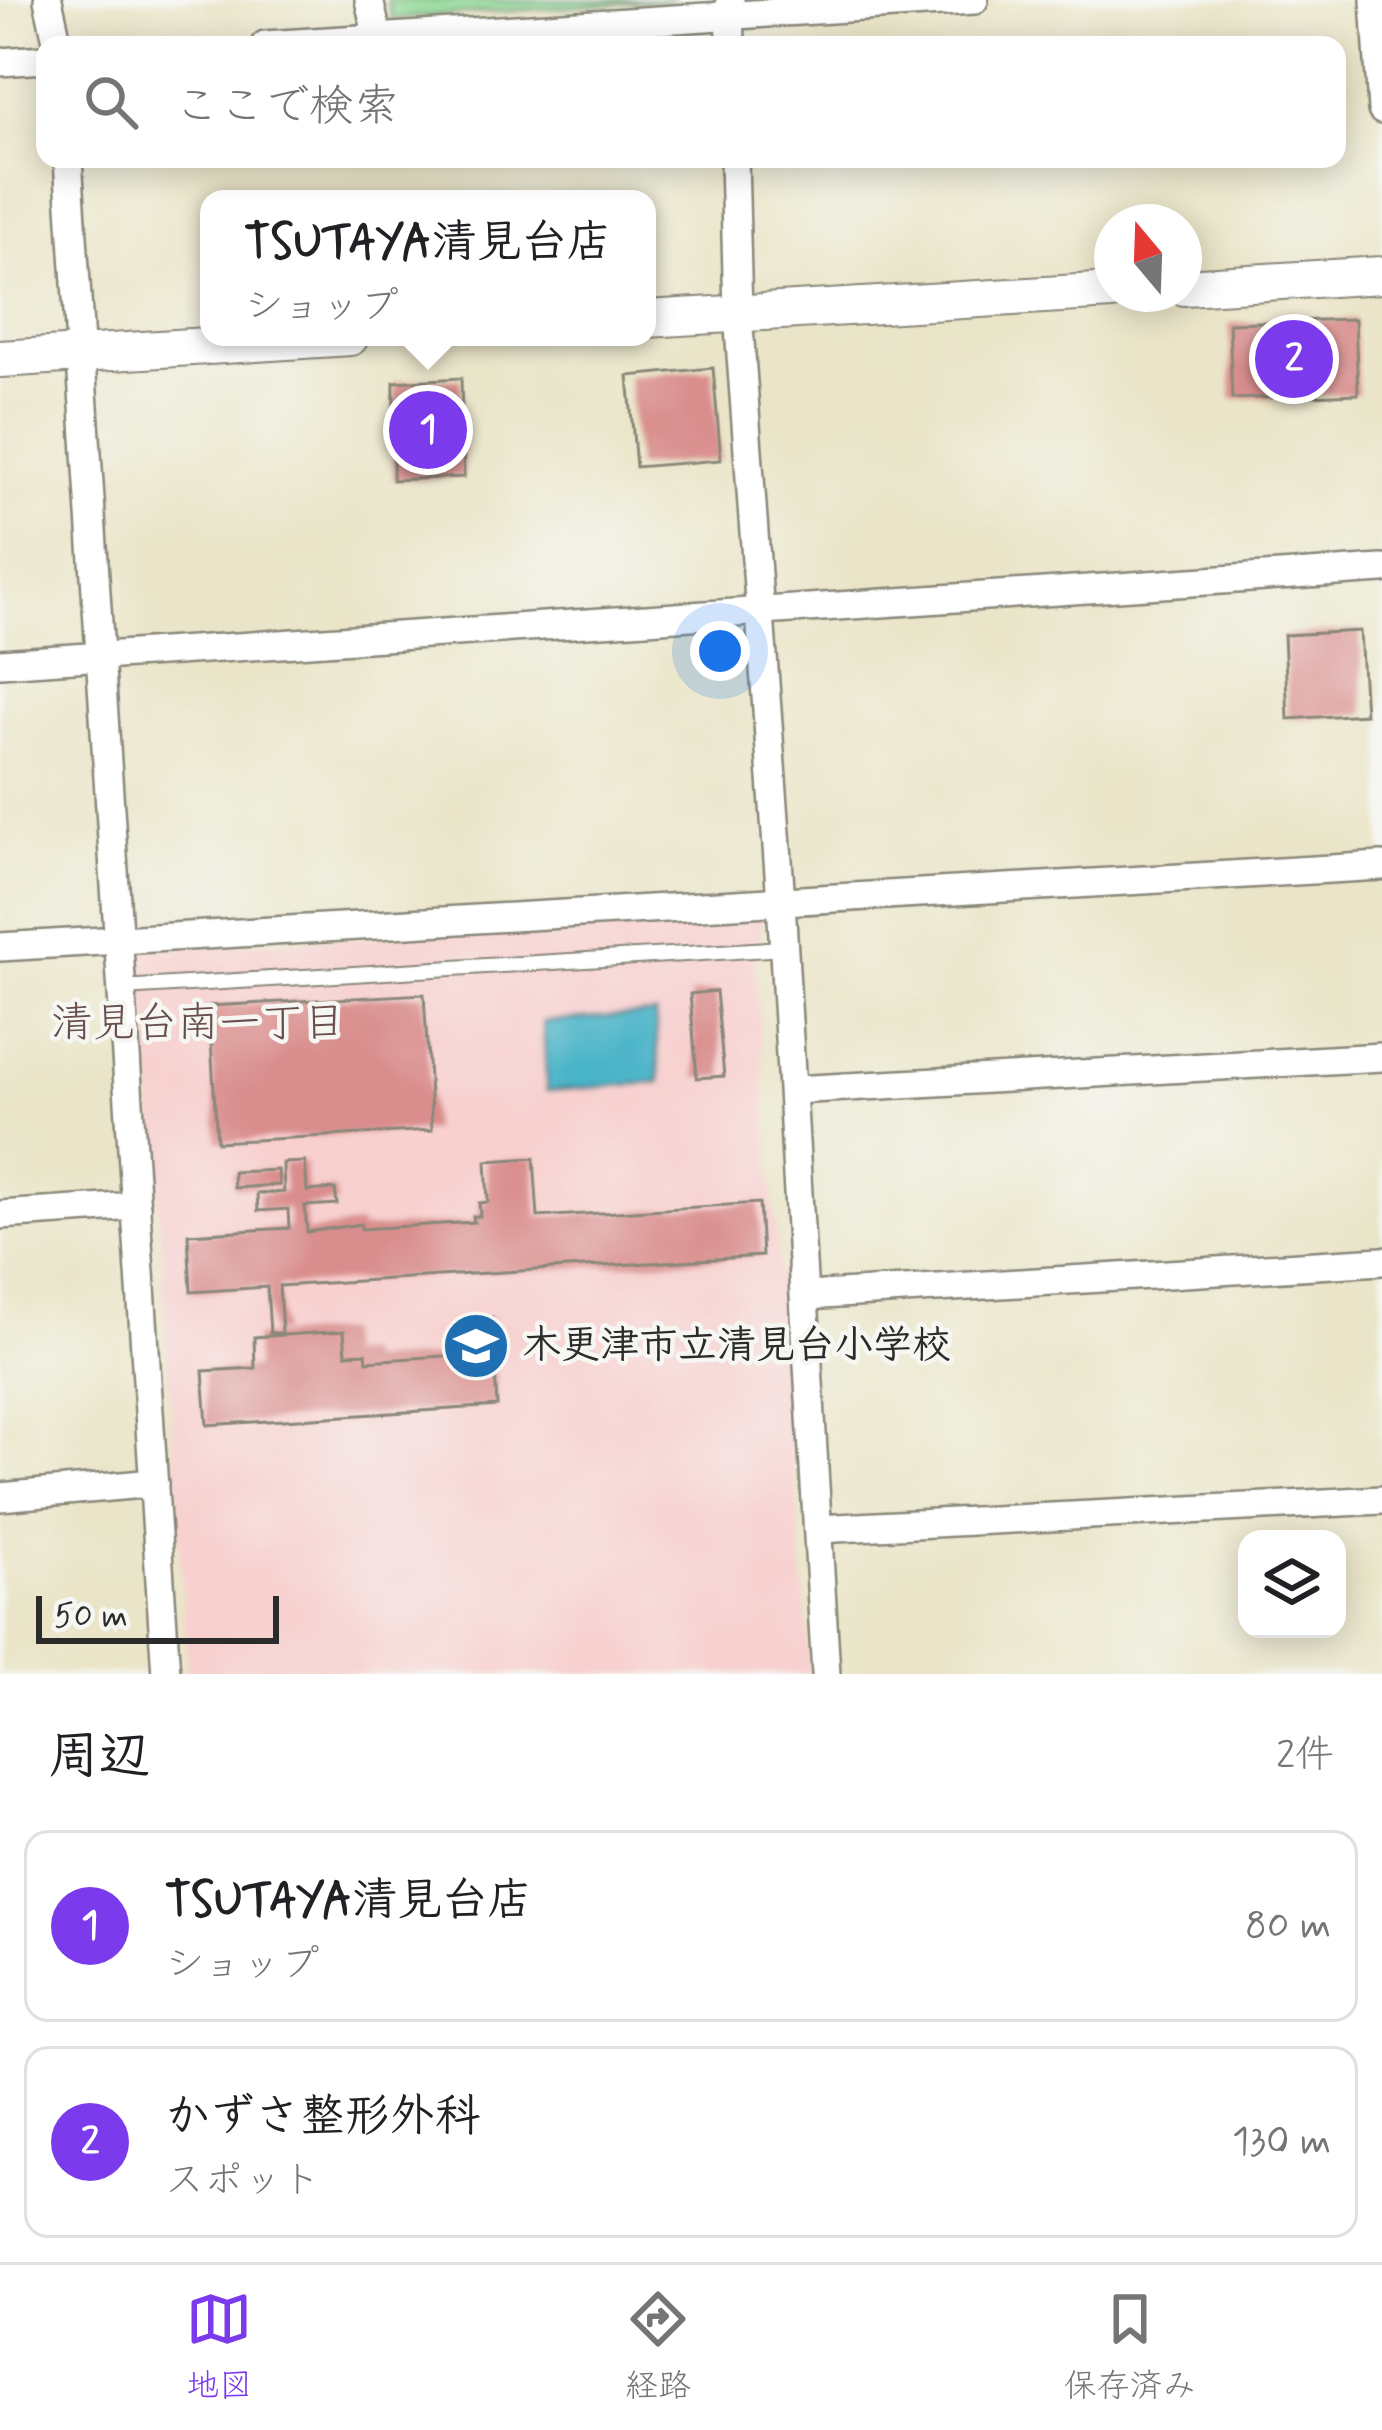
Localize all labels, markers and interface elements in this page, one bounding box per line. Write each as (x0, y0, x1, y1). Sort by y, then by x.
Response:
search box (36, 36, 1346, 168)
icon: search (78, 69, 144, 135)
text: ここで検索 (174, 78, 399, 137)
popup (200, 190, 656, 346)
north arrow (1094, 204, 1202, 312)
text: TSUTAYA清見台店 (244, 214, 612, 273)
text: ショップ (244, 282, 399, 333)
pin: 2 (1255, 314, 1333, 404)
pin: 1 (389, 385, 467, 475)
your location (690, 621, 750, 681)
district label: 清見台南一丁目 (51, 997, 345, 1052)
school or university icon: 木更津市立清見台小学校 (441, 1311, 511, 1381)
place label: 木更津市立清見台小学校 (522, 1321, 951, 1372)
map controls (1238, 1530, 1346, 1638)
button: layers (1238, 1530, 1346, 1638)
scale bar (36, 1590, 279, 1643)
text: 50 m (54, 1595, 128, 1639)
text: 周辺 (48, 1725, 150, 1791)
text: 2件 (1276, 1731, 1334, 1782)
text: TSUTAYA清見台店 (165, 1872, 532, 1931)
text: 1 (81, 1901, 99, 1952)
text: 80 m (1245, 1901, 1331, 1952)
text: ショップ (165, 1940, 319, 1991)
text: かずさ整形外科 (165, 2088, 480, 2147)
text: 2 (80, 2117, 100, 2168)
text: 130 m (1232, 2117, 1331, 2168)
text: スポット (165, 2156, 321, 2207)
tab: 地図 (186, 2286, 252, 2409)
tab: 経路 (625, 2286, 691, 2409)
tab: 保存済み (1064, 2286, 1196, 2409)

